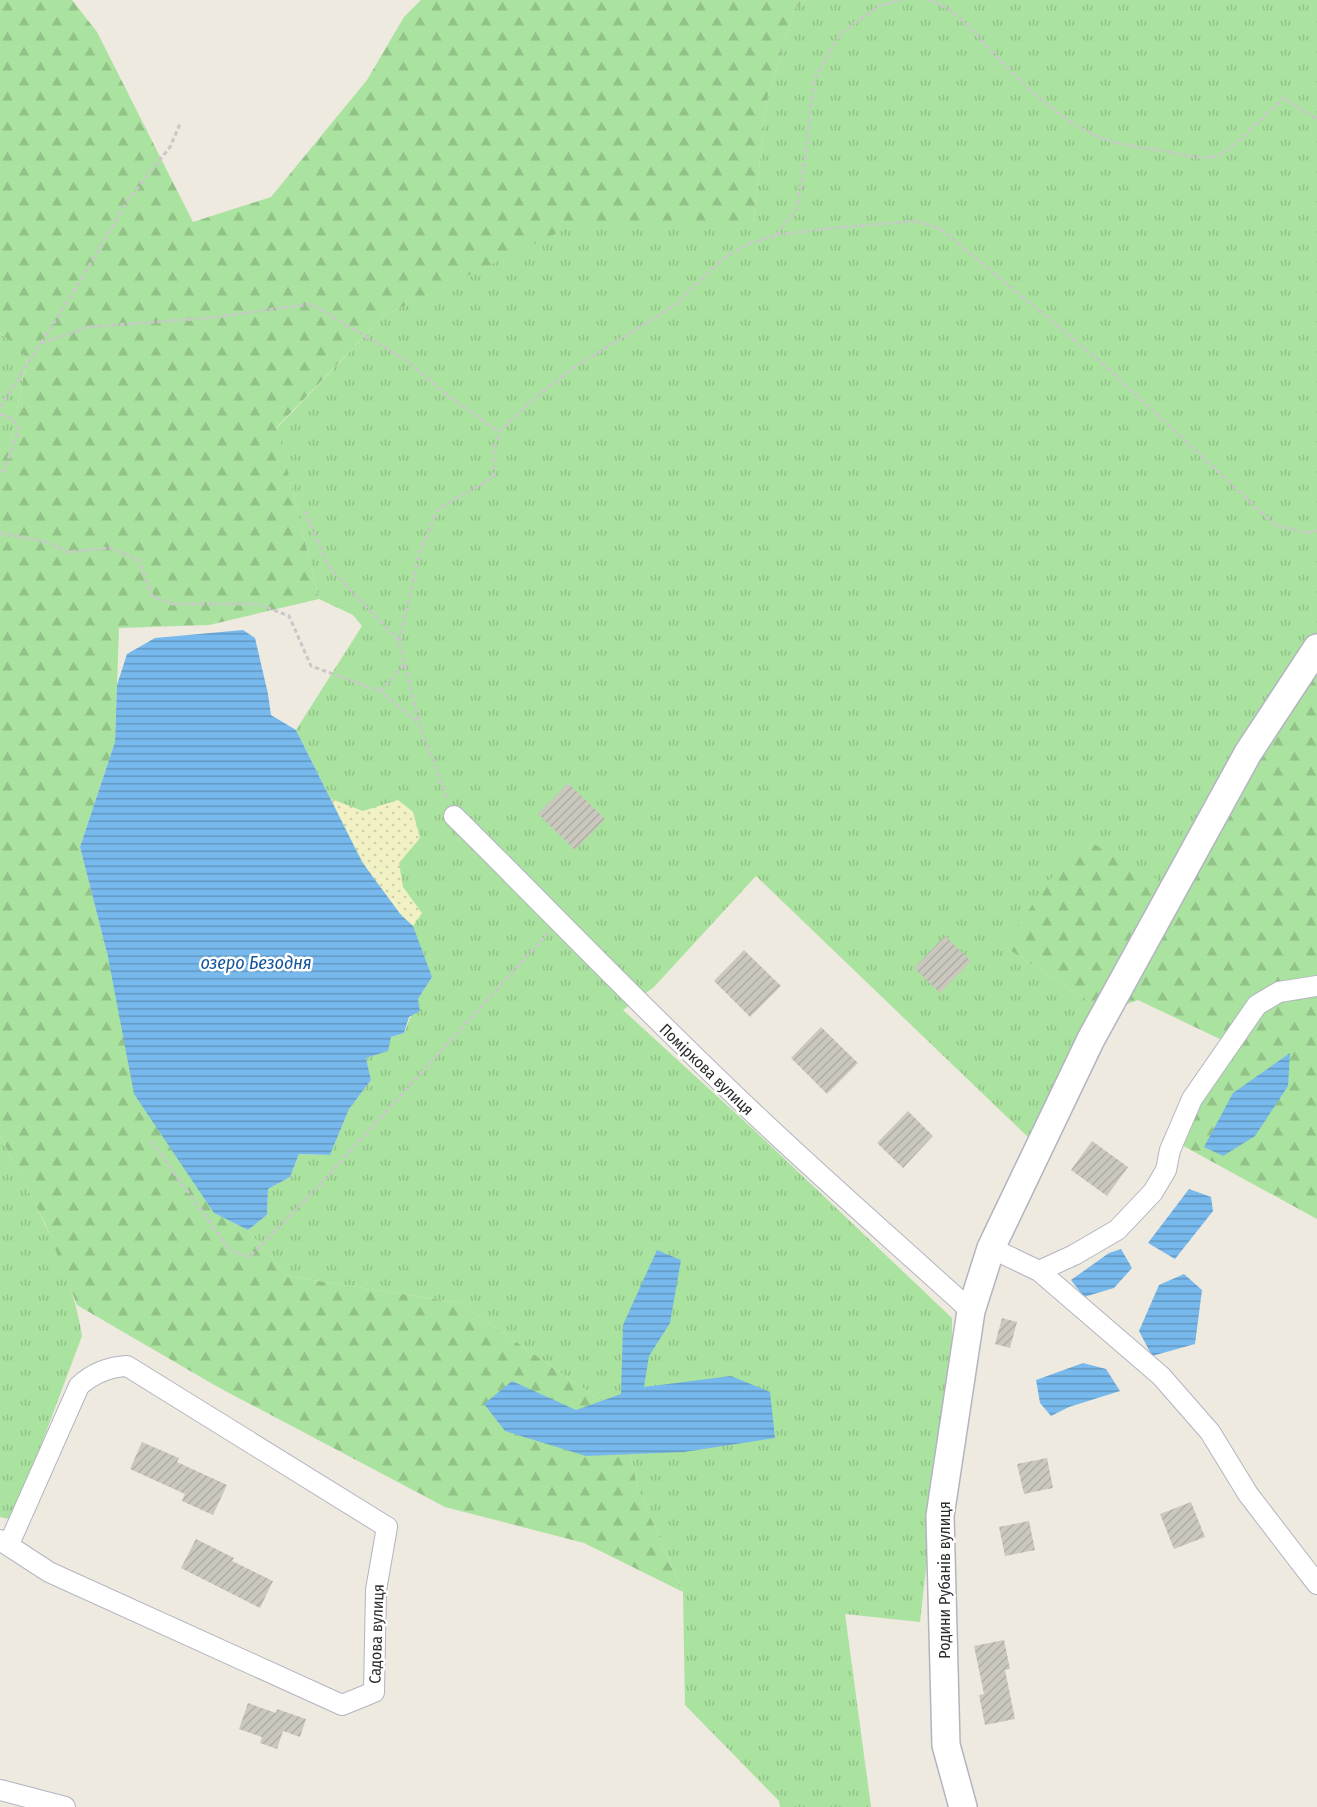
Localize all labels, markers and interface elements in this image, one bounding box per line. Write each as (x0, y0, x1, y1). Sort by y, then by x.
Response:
water label: озеро Безодня (200, 952, 312, 974)
street label: Поміркова вулиця (656, 1020, 758, 1119)
street label: Родини Рубанів вулиця (935, 1501, 954, 1659)
street label: Садова вулиця (365, 1584, 388, 1684)

